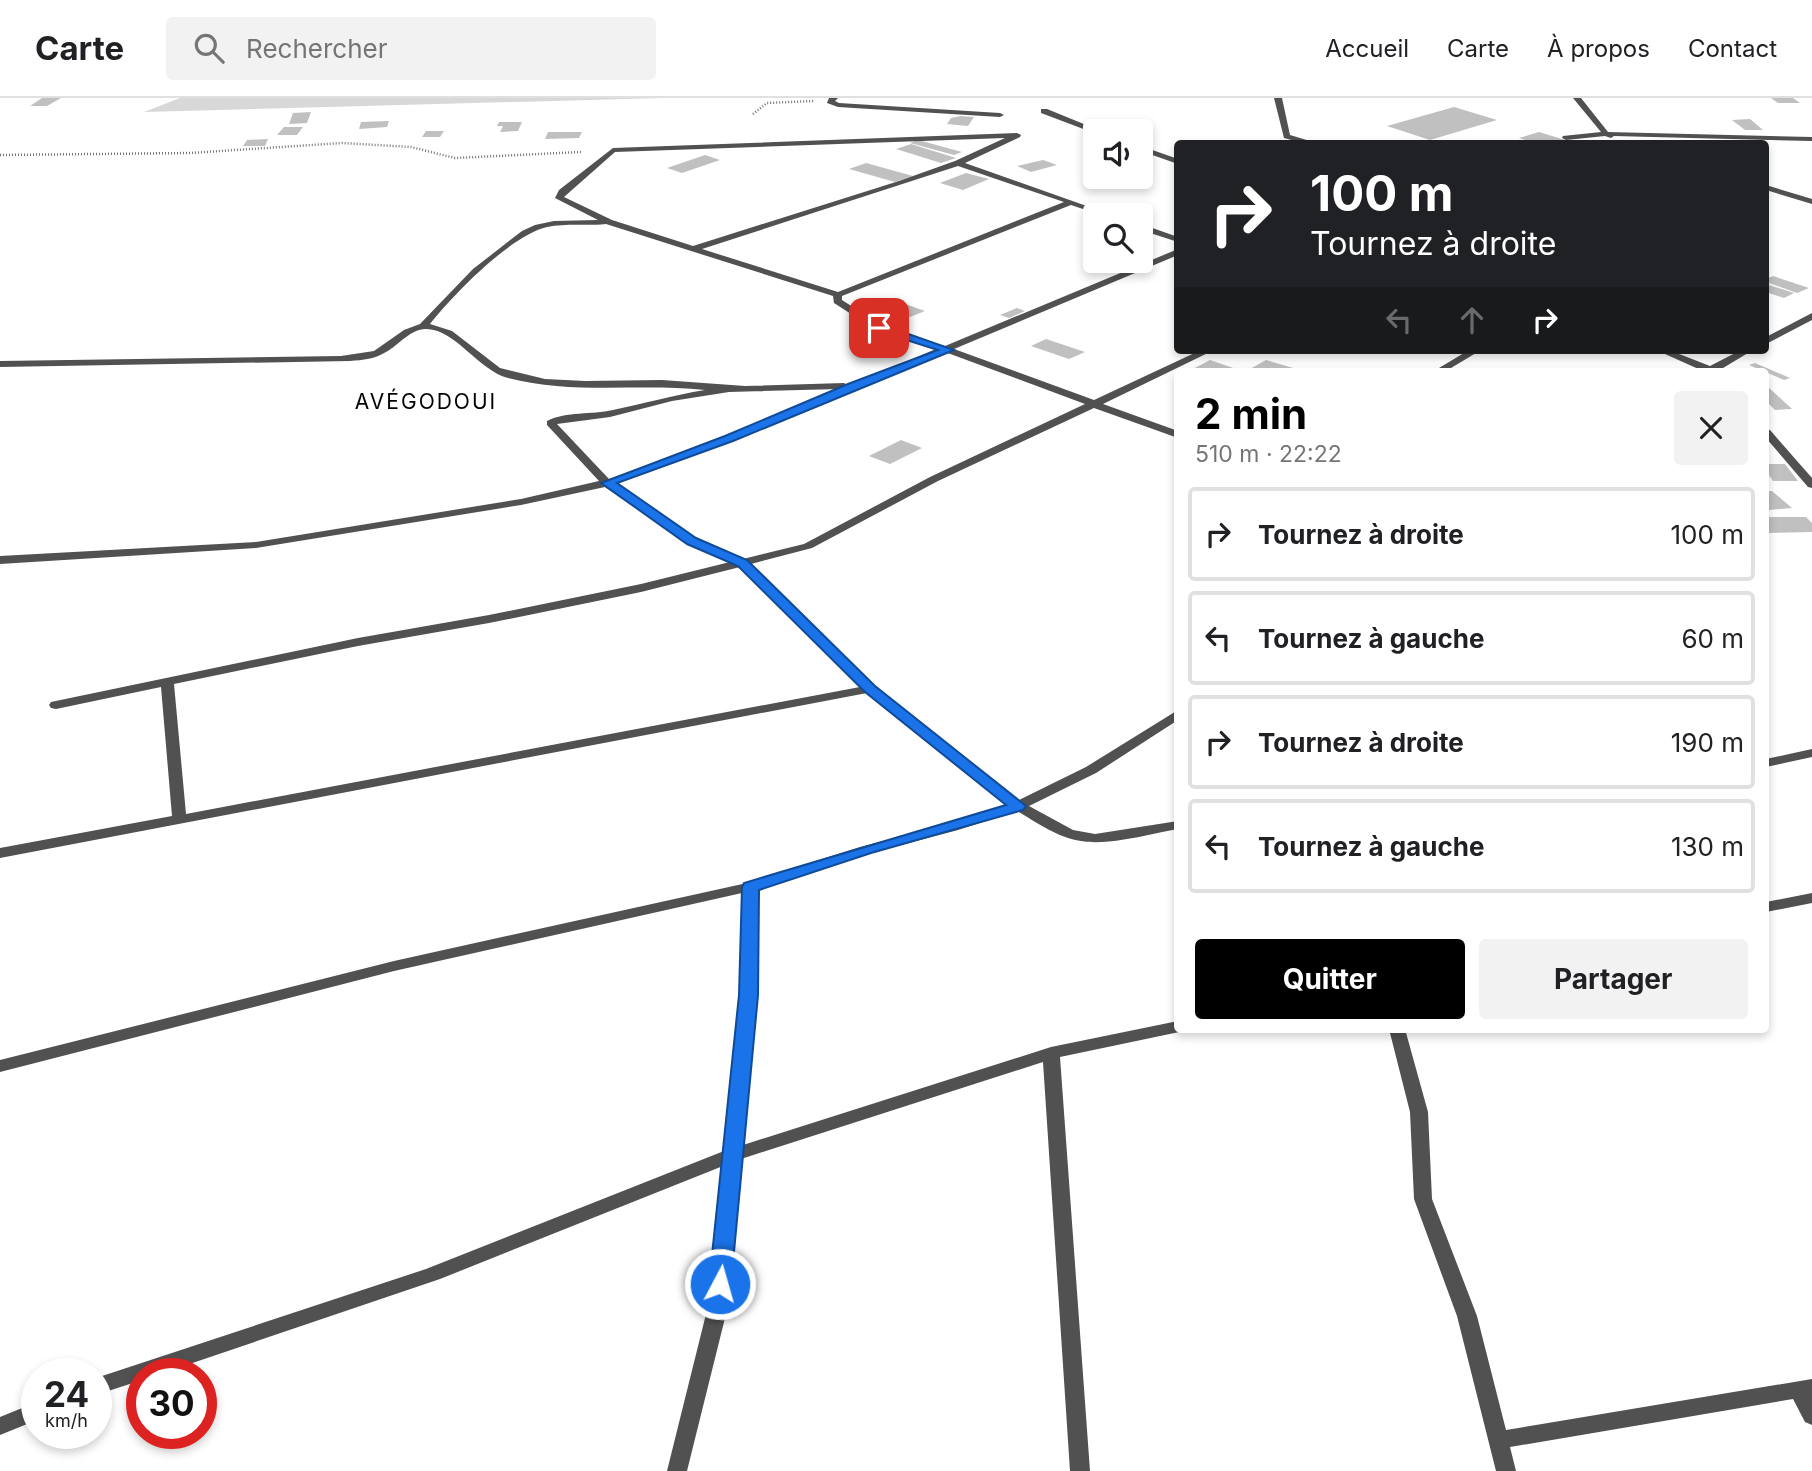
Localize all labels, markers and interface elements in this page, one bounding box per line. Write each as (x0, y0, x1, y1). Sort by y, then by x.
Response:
search box (166, 17, 656, 80)
text: Carte (35, 28, 124, 68)
icon: search (190, 29, 228, 67)
text: Rechercher (246, 33, 388, 64)
text: Accueil (1325, 34, 1409, 63)
text: Carte (1447, 34, 1509, 63)
text: À propos (1547, 34, 1650, 63)
text: Contact (1688, 34, 1777, 63)
map controls (1083, 119, 1153, 273)
button: sound (1083, 119, 1153, 189)
text: 100 m (1310, 164, 1454, 223)
icon: right (1195, 168, 1286, 259)
button: search (1083, 203, 1153, 273)
text: Tournez à droite (1310, 224, 1556, 263)
pin (849, 298, 909, 358)
icon: left (1380, 301, 1418, 339)
icon: ahead (1453, 301, 1491, 339)
icon: right (1526, 301, 1564, 339)
icon: arrive (860, 309, 898, 347)
district label: AVÉGODOUI (355, 388, 497, 414)
text: 2 min (1195, 388, 1307, 439)
button: close (1674, 391, 1748, 465)
text: 510 m · 22:22 (1195, 440, 1342, 468)
icon: right (1199, 515, 1237, 553)
text: Tournez à droite (1258, 519, 1464, 550)
text: 100 m (1671, 519, 1744, 550)
icon: left (1199, 619, 1237, 657)
text: Tournez à gauche (1258, 623, 1484, 654)
text: 60 m (1681, 623, 1744, 654)
icon: right (1199, 723, 1237, 761)
text: Tournez à droite (1258, 727, 1464, 758)
text: 190 m (1671, 727, 1744, 758)
icon: left (1199, 827, 1237, 865)
text: Tournez à gauche (1258, 831, 1484, 862)
text: 130 m (1671, 831, 1744, 862)
button: Quitter (1195, 939, 1465, 1019)
button: Partager (1479, 939, 1748, 1019)
position arrow (683, 1247, 757, 1321)
speed limit sign: 30 (126, 1358, 217, 1449)
text: 24 (44, 1373, 89, 1415)
text: km/h (45, 1410, 88, 1431)

